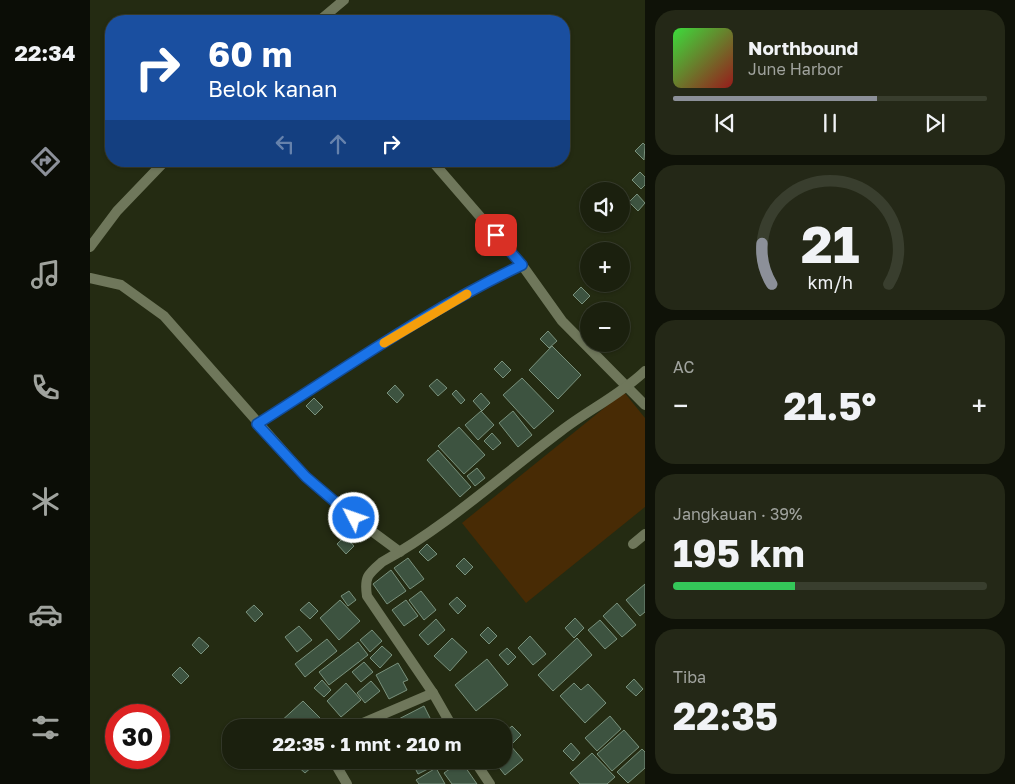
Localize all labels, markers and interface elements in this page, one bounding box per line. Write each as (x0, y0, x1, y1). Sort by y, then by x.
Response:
text: 60 m (208, 33, 292, 75)
icon: right (125, 35, 190, 100)
text: Northbound (748, 36, 858, 59)
text: 22:34 (14, 39, 76, 66)
text: June Harbor (748, 59, 843, 79)
text: Belok kanan (208, 75, 338, 102)
icon: previous (711, 109, 739, 137)
icon: pause (816, 109, 844, 137)
icon: next (921, 109, 949, 137)
icon: left (271, 130, 299, 158)
icon: ahead (324, 130, 352, 158)
icon: right (377, 130, 405, 158)
icon: directions (28, 144, 63, 179)
map controls (580, 182, 630, 352)
button: sound (580, 182, 630, 232)
text: 21 (801, 212, 859, 274)
pin (475, 214, 517, 256)
icon: arrive (482, 221, 510, 249)
button: + (580, 242, 630, 292)
icon: music (28, 257, 63, 292)
text: km/h (807, 271, 853, 293)
button: − (580, 302, 630, 352)
text: AC (673, 357, 694, 377)
icon: phone (28, 370, 63, 405)
text: 21.5° (784, 383, 876, 428)
text: − (673, 389, 688, 422)
text: + (972, 389, 987, 422)
icon: climate (28, 484, 63, 519)
position arrow (327, 491, 379, 543)
text: Jangkauan · 39% (673, 504, 802, 524)
text: 195 km (673, 530, 805, 575)
icon: car (28, 597, 63, 632)
text: Tiba (673, 667, 706, 687)
text: 22:35 (673, 693, 778, 738)
speed limit sign: 30 (105, 704, 170, 769)
icon: filters (28, 710, 63, 745)
text: 22:35 · 1 mnt · 210 m (273, 732, 461, 755)

